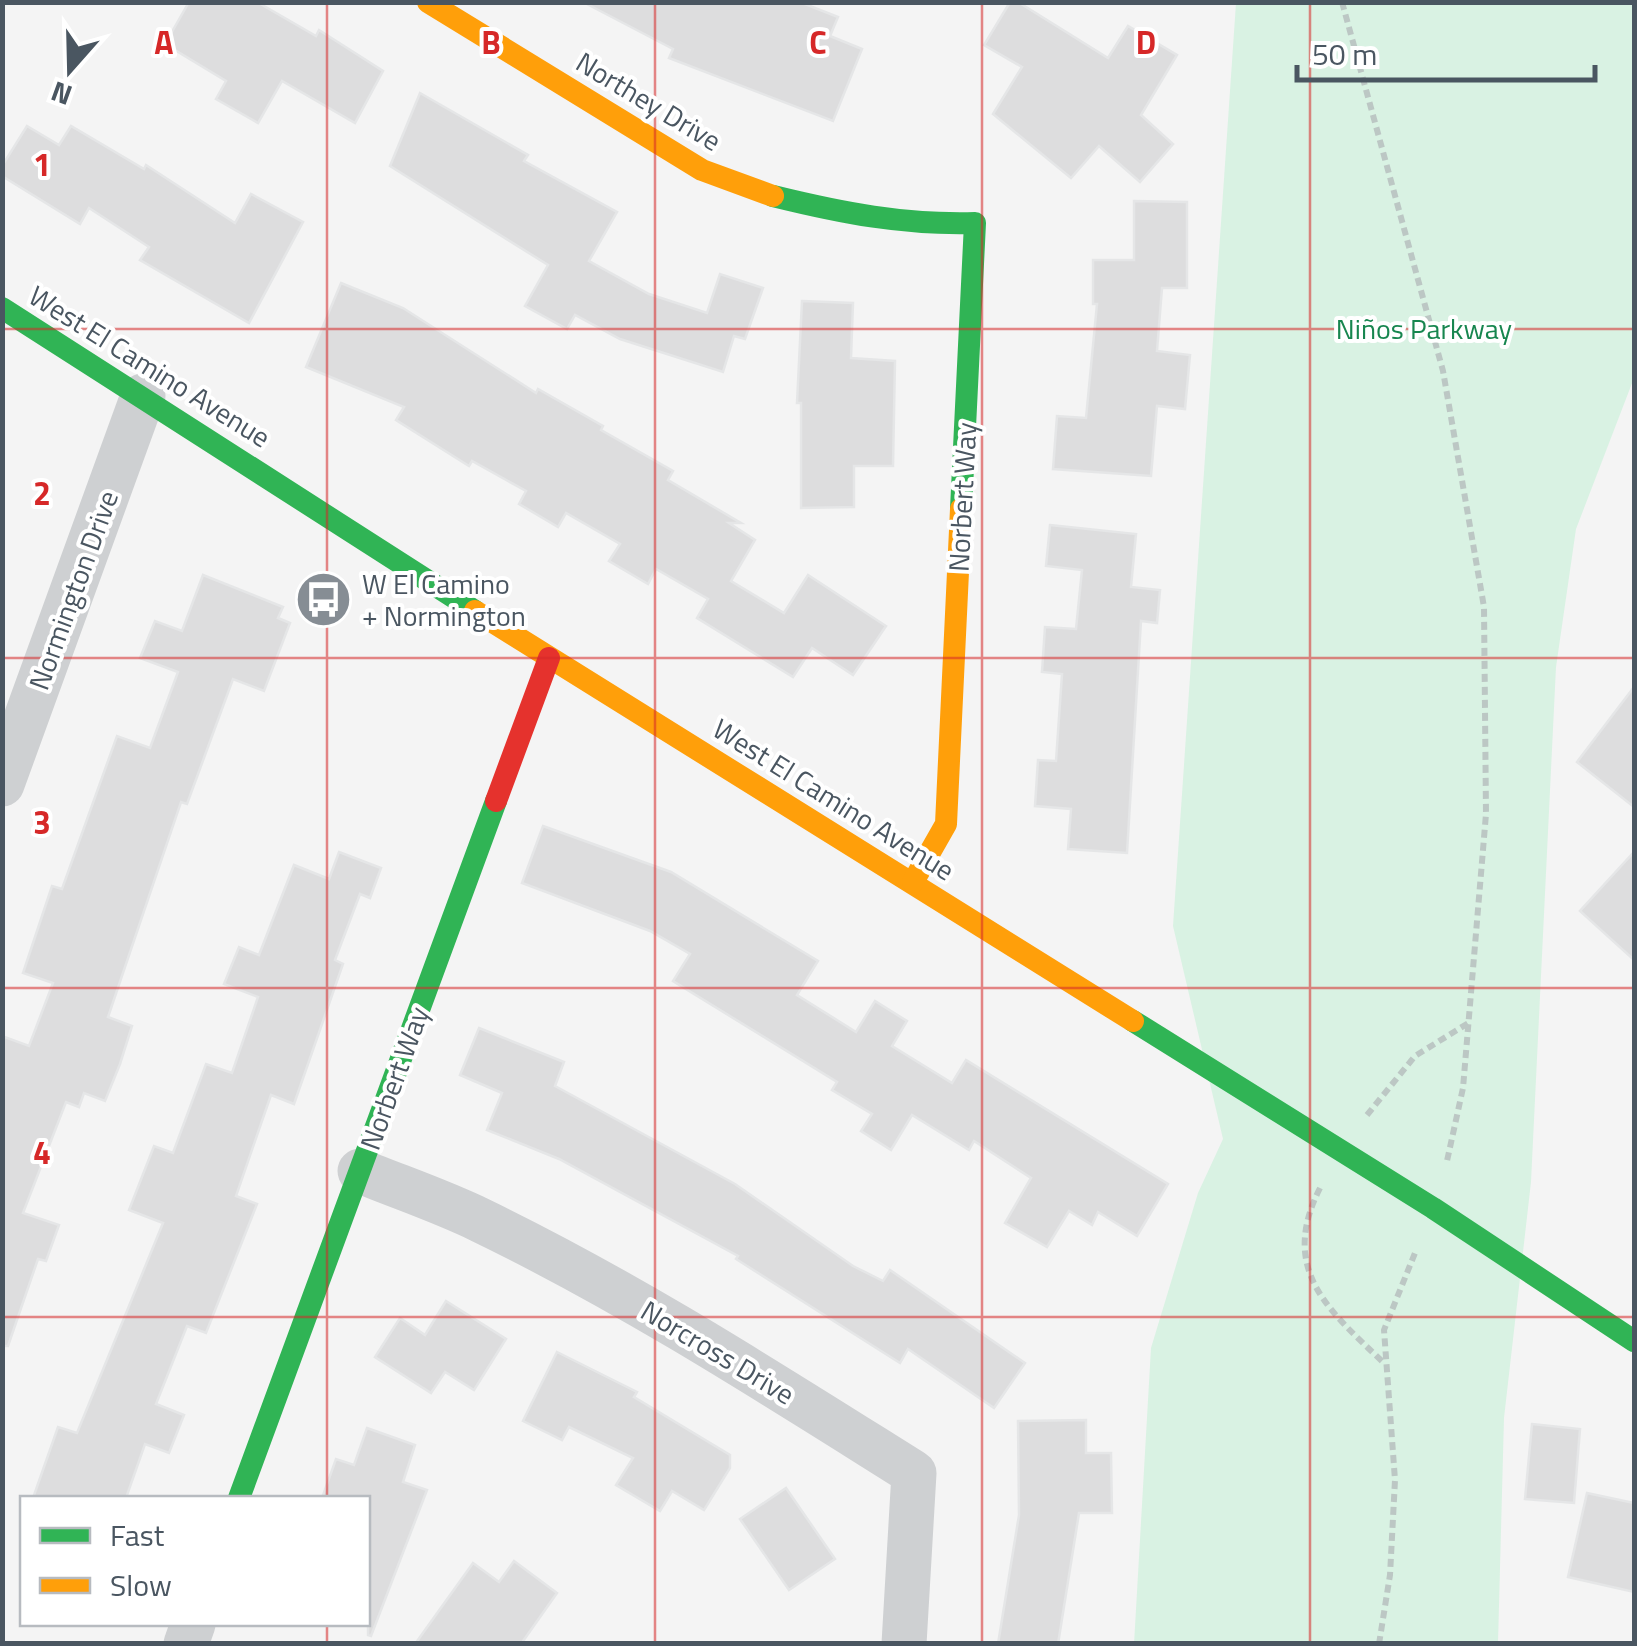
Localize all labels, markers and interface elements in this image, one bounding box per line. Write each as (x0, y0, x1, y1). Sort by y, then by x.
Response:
text: A (154, 18, 174, 66)
text: B (481, 18, 501, 66)
text: C (809, 18, 827, 66)
text: D (1136, 18, 1156, 66)
north arrow (20, 20, 120, 120)
scale bar (1297, 20, 1594, 82)
text: 50 m (1312, 31, 1377, 77)
street label: Northey Drive (568, 41, 730, 161)
text: N (45, 70, 78, 117)
text: 1 (33, 140, 51, 188)
street label: West El Camino Avenue (21, 274, 279, 458)
park label: Niños Parkway (1336, 307, 1512, 350)
street label: Norbert Way (937, 421, 987, 573)
text: 2 (33, 469, 51, 517)
street label: Normington Drive (17, 484, 129, 696)
place label: W El Camino + Normington (362, 562, 526, 637)
bus stop icon: W El Camino + Normington (293, 569, 353, 629)
street label: West El Camino Avenue (705, 707, 963, 891)
text: 3 (33, 798, 51, 846)
street label: Norbert Way (348, 1000, 440, 1156)
text: 4 (33, 1128, 51, 1176)
street label: Norcross Drive (633, 1289, 803, 1415)
legend (20, 1496, 370, 1626)
text: Fast (110, 1512, 165, 1558)
text: Slow (110, 1562, 172, 1608)

